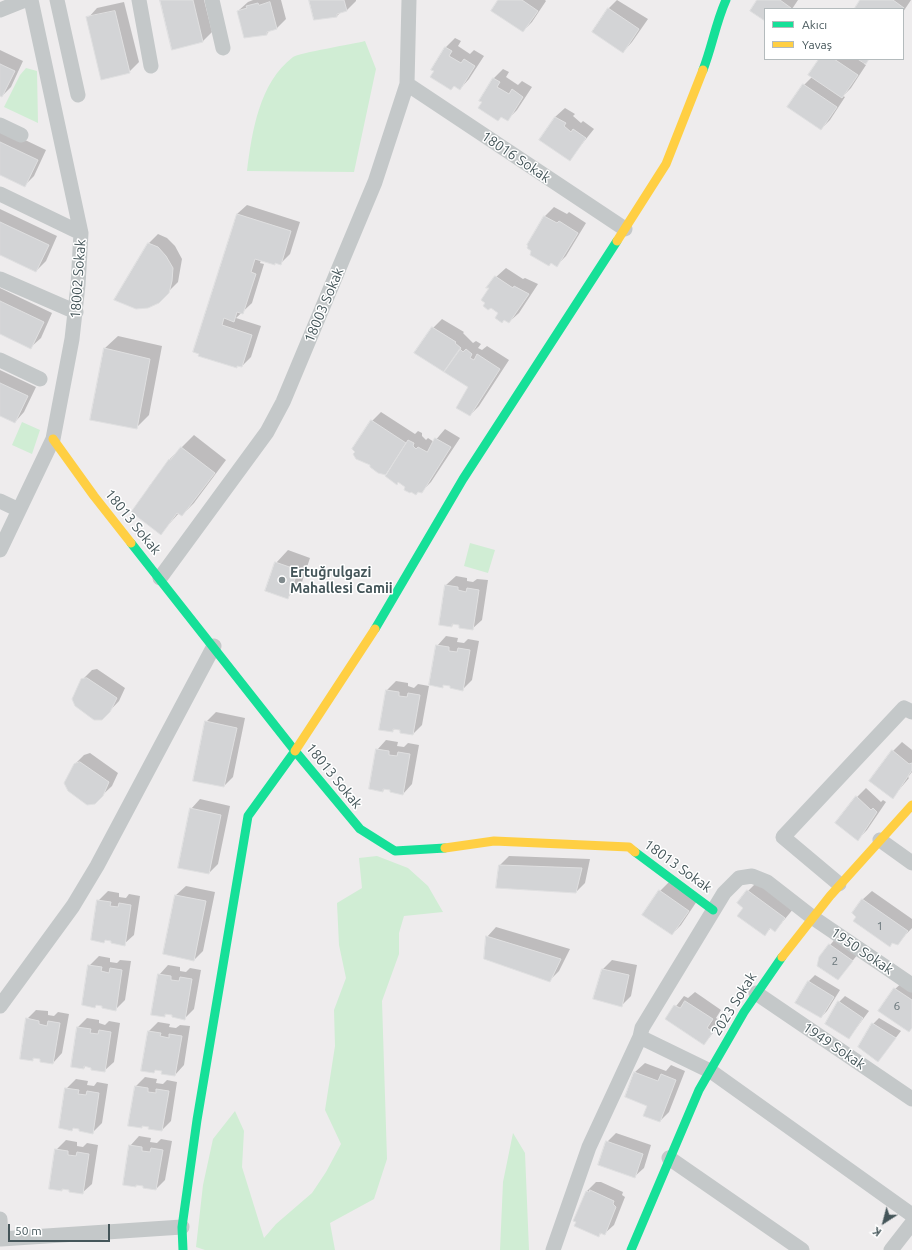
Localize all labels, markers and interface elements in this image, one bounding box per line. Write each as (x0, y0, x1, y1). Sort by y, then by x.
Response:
legend (764, 8, 904, 60)
text: Akıcı (802, 18, 827, 31)
text: Yavaş (802, 38, 832, 51)
street label: 18016 Sokak (478, 128, 554, 186)
street label: 18002 Sokak (67, 239, 89, 319)
street label: 18003 Sokak (301, 265, 347, 345)
street label: 18013 Sokak (101, 486, 165, 558)
place label: Ertuğrulgazi Mahallesi Camii (290, 564, 393, 596)
marker: Ertuğrulgazi Mahallesi Camii (277, 575, 287, 585)
street label: 18013 Sokak (302, 740, 366, 812)
street label: 18013 Sokak (641, 836, 715, 896)
house number: 1 (877, 919, 883, 933)
street label: 1950 Sokak (828, 924, 896, 978)
house number: 2 (832, 954, 838, 968)
street label: 2023 Sokak (708, 969, 760, 1039)
house number: 6 (894, 999, 900, 1013)
street label: 1949 Sokak (800, 1019, 868, 1073)
north arrow (864, 1202, 904, 1242)
scale bar (10, 1216, 112, 1242)
text: 50 m (15, 1224, 42, 1237)
text: K (870, 1225, 883, 1239)

